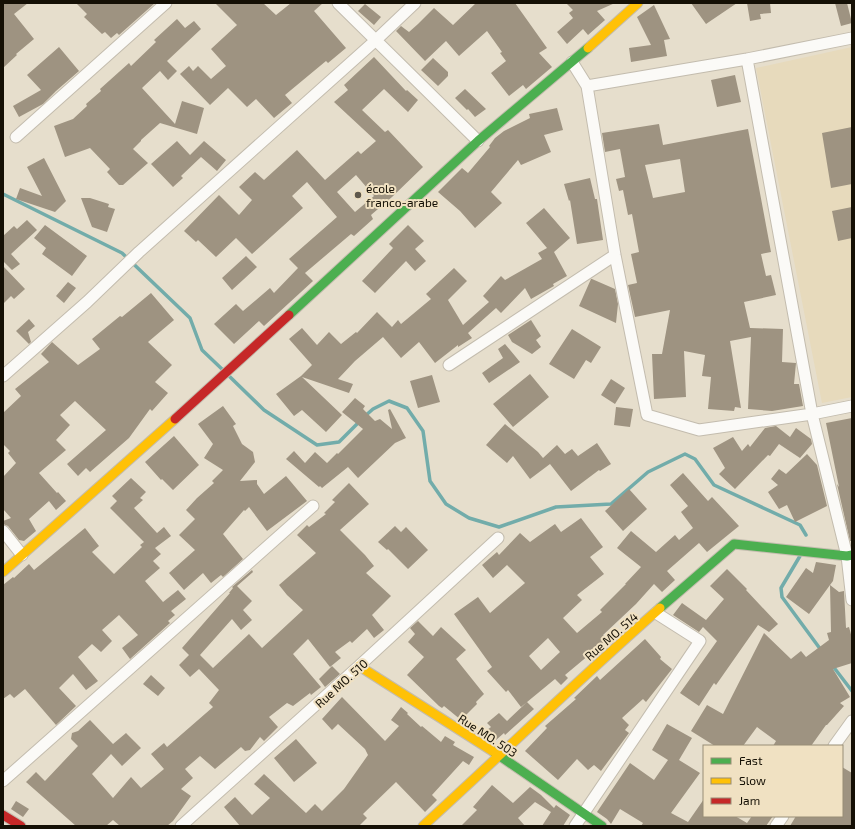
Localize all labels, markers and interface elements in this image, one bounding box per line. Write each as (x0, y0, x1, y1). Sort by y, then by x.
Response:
place label: école franco-arabe (366, 181, 438, 209)
marker: école franco-arabe (353, 190, 363, 200)
street label: Rue MO. 514 (582, 609, 640, 663)
street label: Rue MO. 510 (312, 656, 370, 710)
street label: Rue MO. 503 (456, 711, 520, 759)
legend (703, 745, 843, 817)
text: Fast (739, 753, 763, 767)
text: Slow (739, 773, 766, 787)
text: Jam (739, 793, 760, 807)

